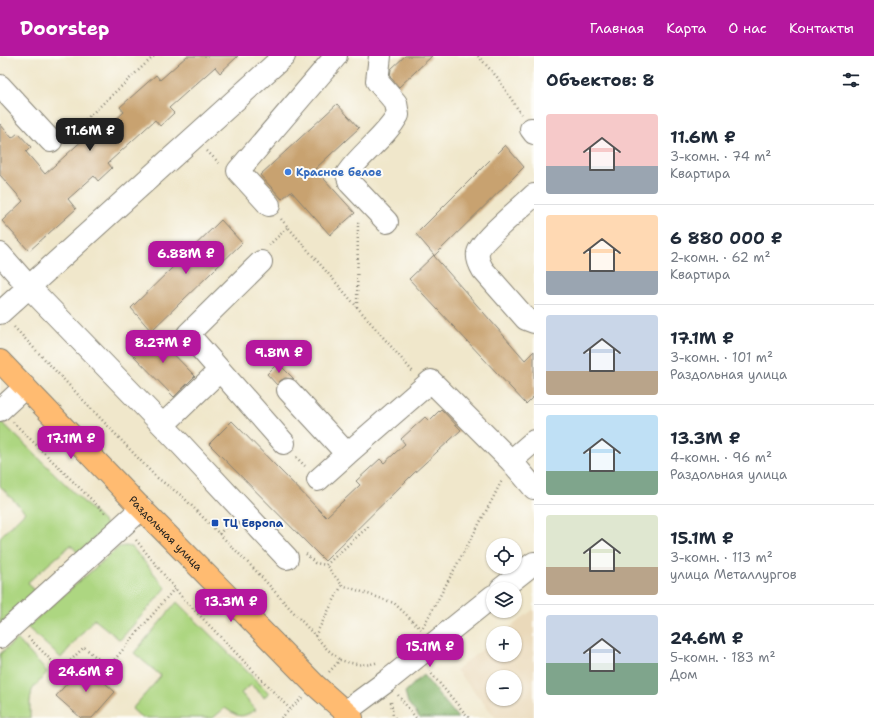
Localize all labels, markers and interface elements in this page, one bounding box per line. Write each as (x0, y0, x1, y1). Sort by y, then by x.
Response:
text: Doorstep (20, 16, 109, 41)
text: Главная (590, 19, 644, 37)
text: Карта (666, 19, 706, 37)
text: О нас (728, 19, 767, 37)
text: Контакты (789, 19, 854, 37)
text: Объектов: 8 (546, 69, 655, 91)
icon: filters (840, 69, 862, 91)
pin: 11.6M ₽ (53, 118, 127, 152)
text: 11.6M ₽ (65, 122, 115, 139)
text: 11.6M ₽ (670, 126, 736, 148)
icon: home (578, 130, 626, 178)
text: 3-комн. · 74 m² (670, 148, 771, 165)
place label: Красное белое (296, 165, 382, 180)
text: Квартира (670, 165, 730, 182)
marker: Красное белое (283, 167, 293, 177)
text: 6 880 000 ₽ (670, 227, 783, 249)
icon: home (578, 231, 626, 279)
pin: 6.88M ₽ (149, 241, 223, 275)
text: 6.88M ₽ (157, 245, 215, 262)
text: 2-комн. · 62 m² (670, 249, 770, 266)
text: Квартира (670, 266, 730, 283)
text: 17.1M ₽ (670, 327, 734, 349)
pin: 8.27M ₽ (126, 330, 200, 364)
icon: home (578, 331, 626, 379)
text: 8.27M ₽ (135, 334, 191, 351)
pin: 9.8M ₽ (246, 340, 312, 374)
text: 9.8M ₽ (255, 344, 303, 361)
text: 3-комн. · 101 m² (670, 349, 773, 366)
text: Раздольная улица (670, 366, 787, 383)
pin: 17.1M ₽ (34, 426, 108, 460)
text: 13.3M ₽ (670, 427, 741, 449)
text: 17.1M ₽ (46, 430, 96, 447)
icon: home (578, 431, 626, 479)
text: 4-комн. · 96 m² (670, 449, 772, 466)
text: Раздольная улица (670, 466, 787, 483)
street label: Раздольная улица (126, 492, 206, 574)
place label: ТЦ Европа (223, 516, 284, 531)
marker: ТЦ Европа (210, 518, 220, 528)
text: 15.1M ₽ (670, 527, 734, 549)
icon: home (578, 531, 626, 579)
map controls (486, 538, 522, 706)
button: locate (486, 538, 522, 574)
text: 3-комн. · 113 m² (670, 549, 773, 566)
text: улица Металлургов (670, 566, 797, 583)
button: layers (486, 582, 522, 618)
pin: 13.3M ₽ (194, 589, 268, 623)
text: 13.3M ₽ (204, 593, 258, 610)
button: + (486, 626, 522, 662)
text: 24.6M ₽ (670, 627, 744, 649)
icon: home (578, 631, 626, 679)
pin: 15.1M ₽ (393, 634, 467, 668)
text: 15.1M ₽ (406, 638, 454, 655)
text: 5-комн. · 183 m² (670, 649, 776, 666)
pin: 24.6M ₽ (49, 659, 123, 693)
text: 24.6M ₽ (58, 663, 114, 680)
text: Дом (670, 666, 698, 683)
button: − (486, 670, 522, 706)

